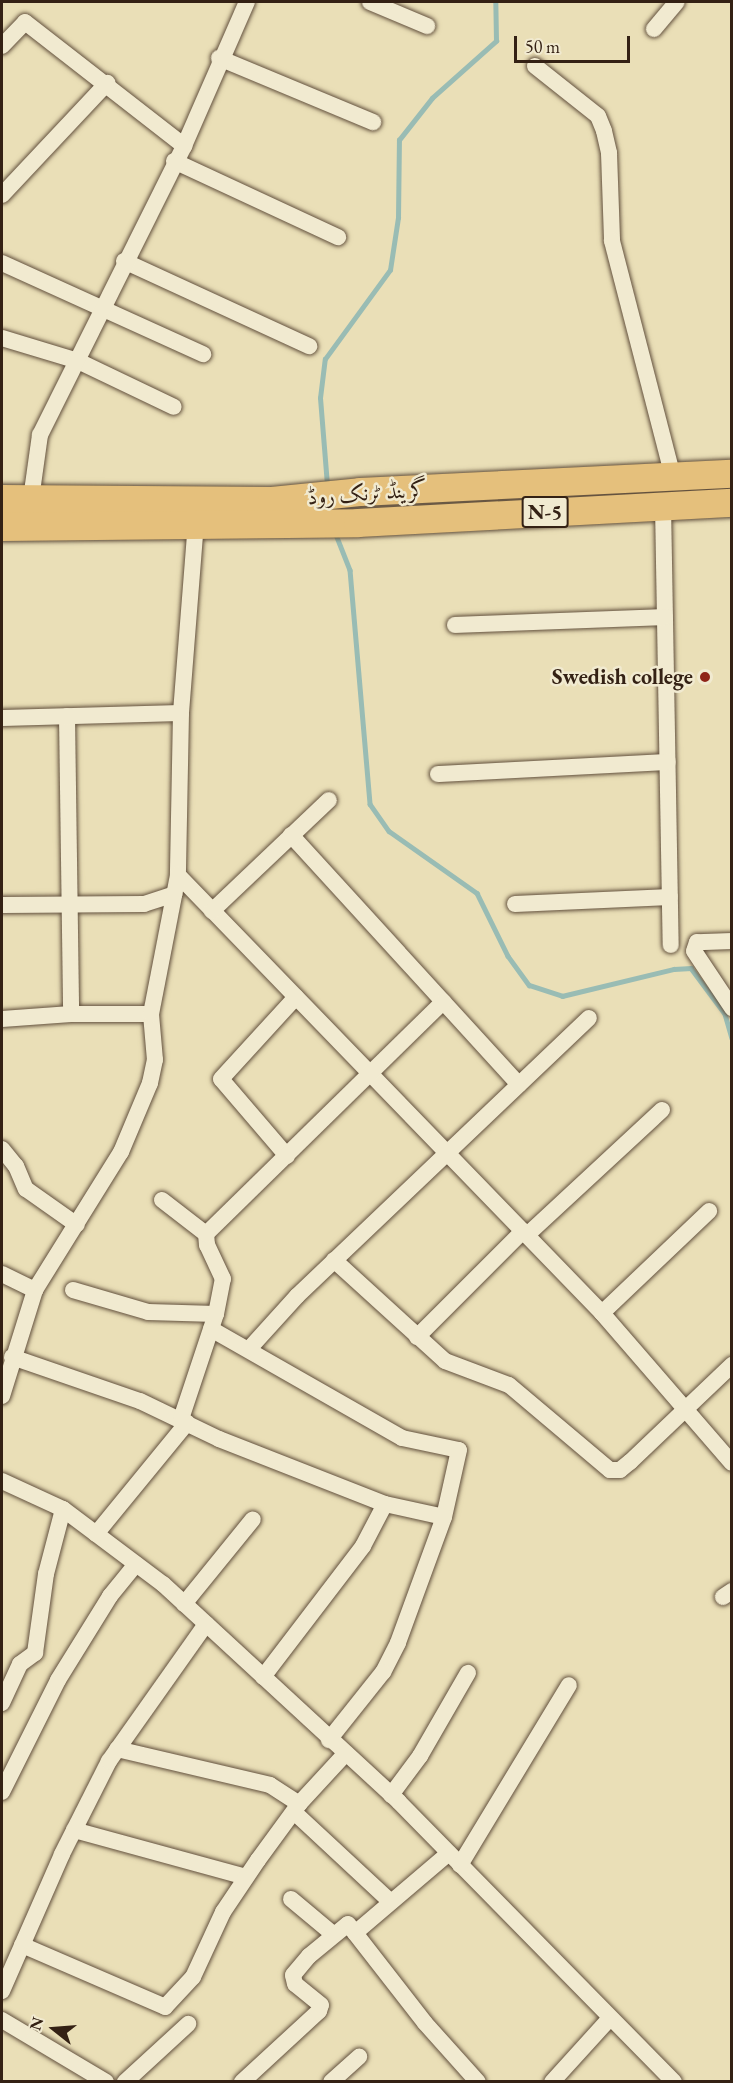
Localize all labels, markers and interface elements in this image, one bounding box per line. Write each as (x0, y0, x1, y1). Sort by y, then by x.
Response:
scale bar (517, 24, 632, 62)
text: 50 m (525, 35, 560, 58)
street label: گرینڈ ٹرنک روڈ (306, 476, 428, 510)
road number: N-5 (521, 494, 569, 530)
place label: Swedish college (552, 664, 693, 690)
marker: Swedish college (698, 670, 712, 684)
north arrow (24, 1999, 84, 2059)
text: N (24, 2014, 48, 2033)

